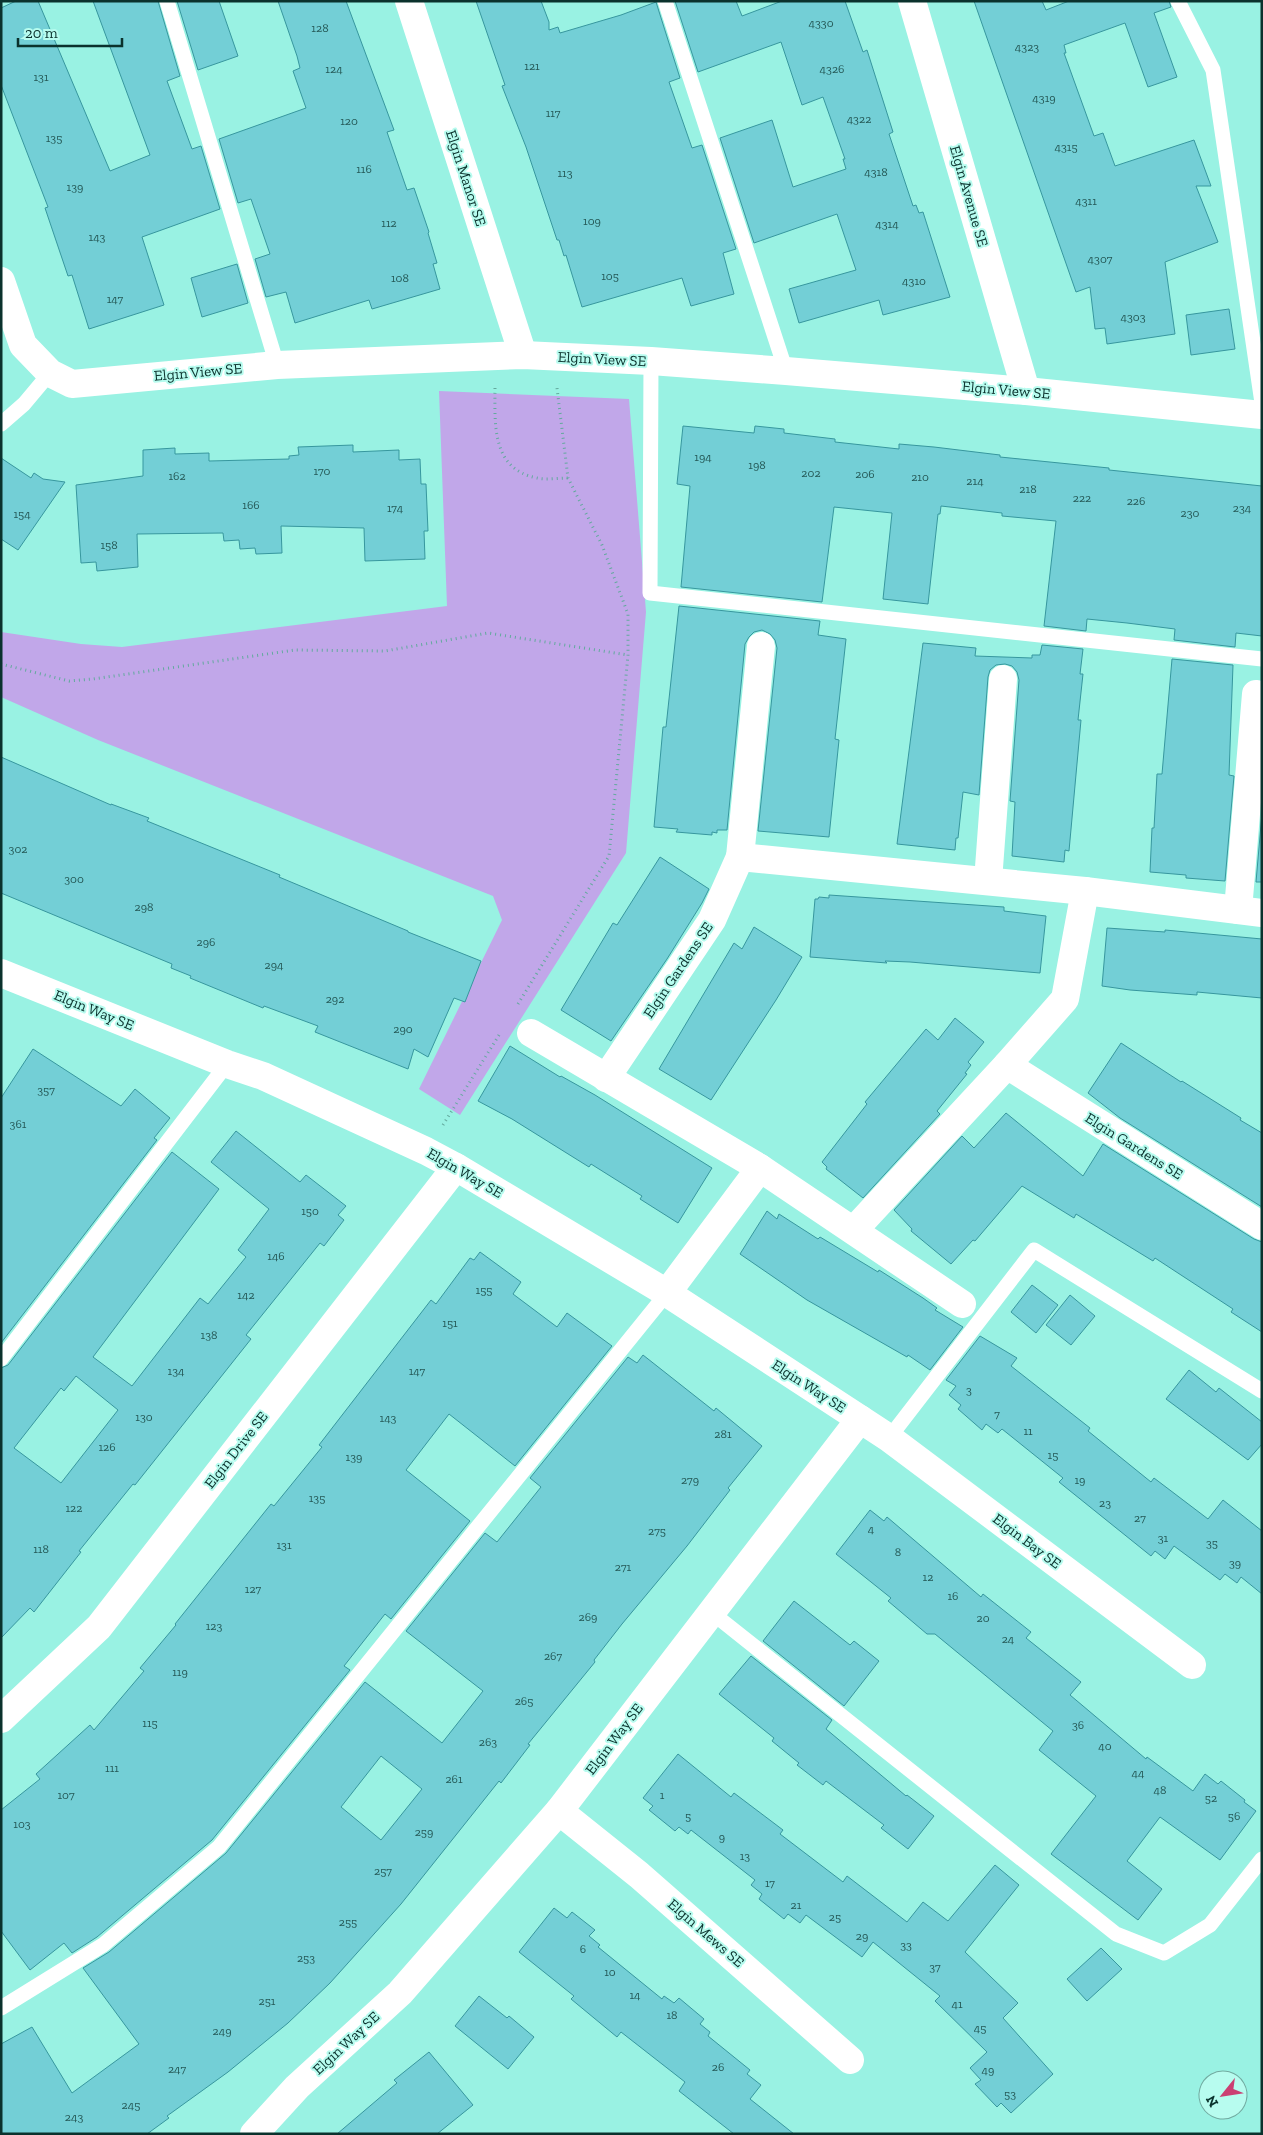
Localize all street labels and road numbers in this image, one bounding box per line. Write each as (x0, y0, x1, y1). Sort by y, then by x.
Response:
street label: Elgin Manor SE (442, 128, 490, 229)
street label: Elgin Avenue SE (946, 143, 992, 249)
street label: Elgin View SE (557, 348, 647, 370)
street label: Elgin View SE (153, 359, 243, 385)
street label: Elgin View SE (961, 377, 1051, 403)
street label: Elgin Gardens SE (639, 918, 717, 1021)
street label: Elgin Way SE (51, 986, 137, 1034)
street label: Elgin Gardens SE (1082, 1109, 1186, 1183)
street label: Elgin Way SE (424, 1144, 506, 1202)
street label: Elgin Way SE (769, 1355, 850, 1417)
street label: Elgin Drive SE (200, 1408, 272, 1492)
street label: Elgin Bay SE (989, 1510, 1065, 1573)
street label: Elgin Way SE (581, 1700, 647, 1778)
street label: Elgin Mews SE (664, 1895, 748, 1971)
street label: Elgin Way SE (309, 2007, 383, 2078)

